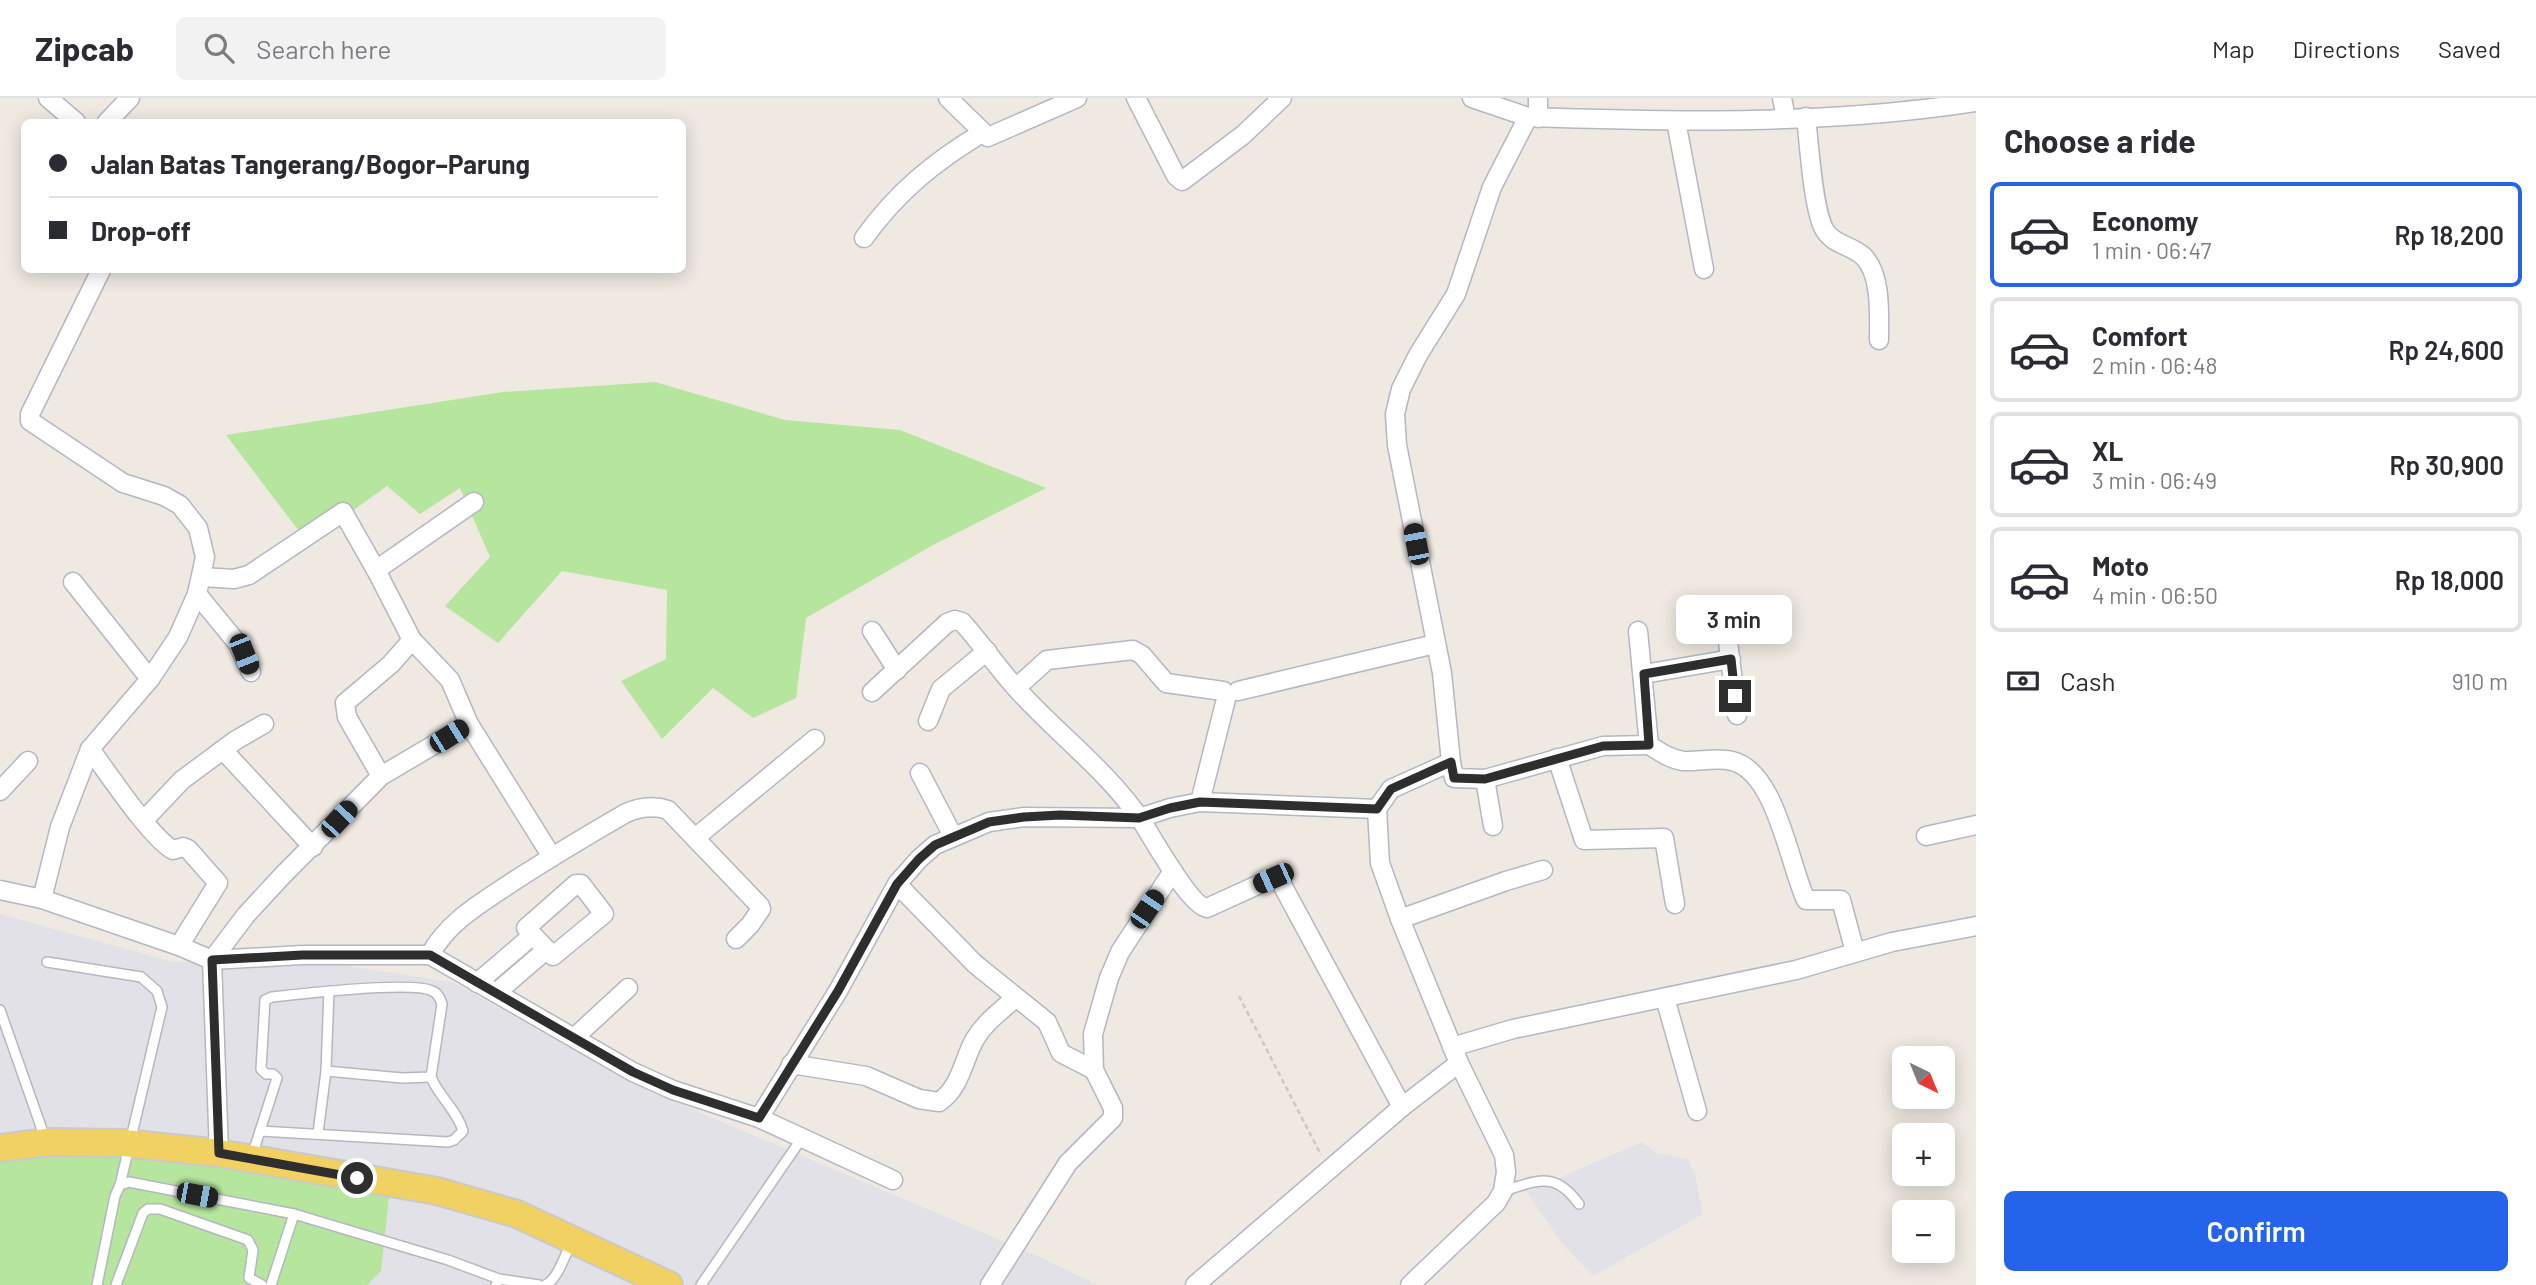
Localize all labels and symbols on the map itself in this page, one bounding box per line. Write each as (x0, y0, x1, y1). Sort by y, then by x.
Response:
car (1402, 521, 1431, 567)
callout: 3 min (1677, 594, 1793, 644)
car (227, 631, 262, 677)
route end (1719, 680, 1751, 712)
car (426, 716, 473, 756)
car (317, 796, 362, 842)
car (1250, 860, 1297, 896)
car (1127, 886, 1168, 932)
north arrow (1892, 1046, 1955, 1110)
route start (341, 1162, 373, 1194)
car (175, 1181, 220, 1209)

